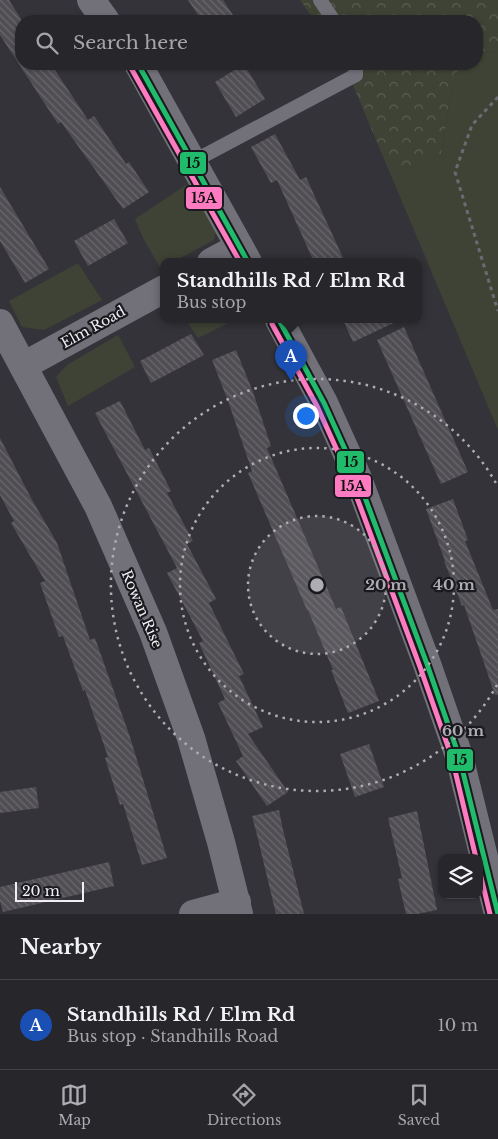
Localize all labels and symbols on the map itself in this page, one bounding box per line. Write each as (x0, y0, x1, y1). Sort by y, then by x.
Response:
line badge: 15 (179, 151, 207, 175)
text: 15 (186, 154, 200, 172)
line badge: 15A (185, 186, 223, 210)
text: 15A (191, 189, 217, 207)
street label: Elm Road (58, 302, 129, 352)
pin: A (275, 340, 307, 381)
your location (293, 403, 319, 429)
line badge: 15 (336, 450, 365, 474)
text: 15 (344, 453, 358, 471)
line badge: 15A (334, 474, 372, 498)
text: 15A (340, 477, 366, 495)
street label: Rowan Rise (117, 567, 167, 651)
text: 20 m (365, 575, 407, 594)
text: 40 m (433, 575, 475, 594)
centre of rings (308, 576, 326, 594)
text: 60 m (442, 721, 484, 740)
line badge: 15 (446, 748, 474, 772)
text: 15 (453, 751, 467, 769)
scale bar (15, 879, 84, 902)

